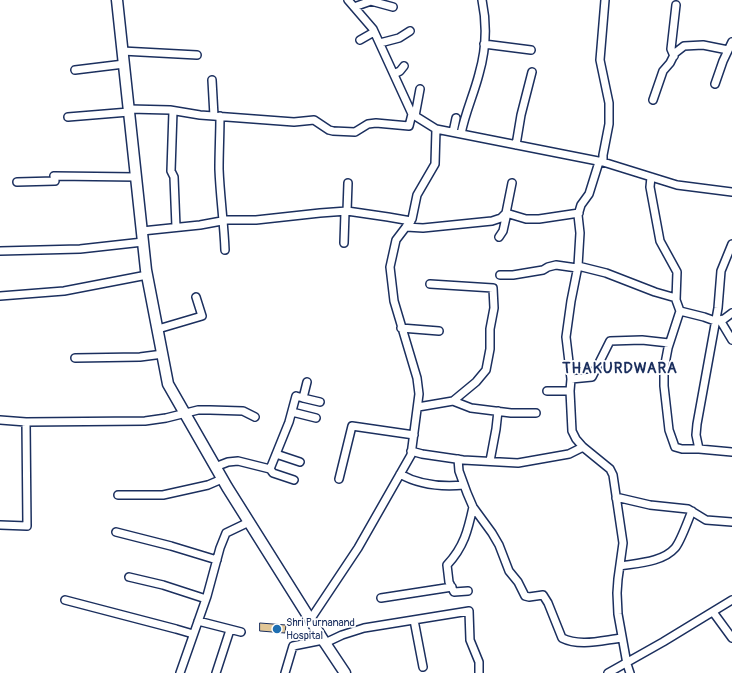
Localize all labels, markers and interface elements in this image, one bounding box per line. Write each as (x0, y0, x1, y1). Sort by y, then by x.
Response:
district label: THAKURDWARA (562, 360, 678, 378)
place label: Shri Purnanand Hospital (286, 616, 355, 642)
marker: Shri Purnanand Hospital (271, 623, 283, 635)

